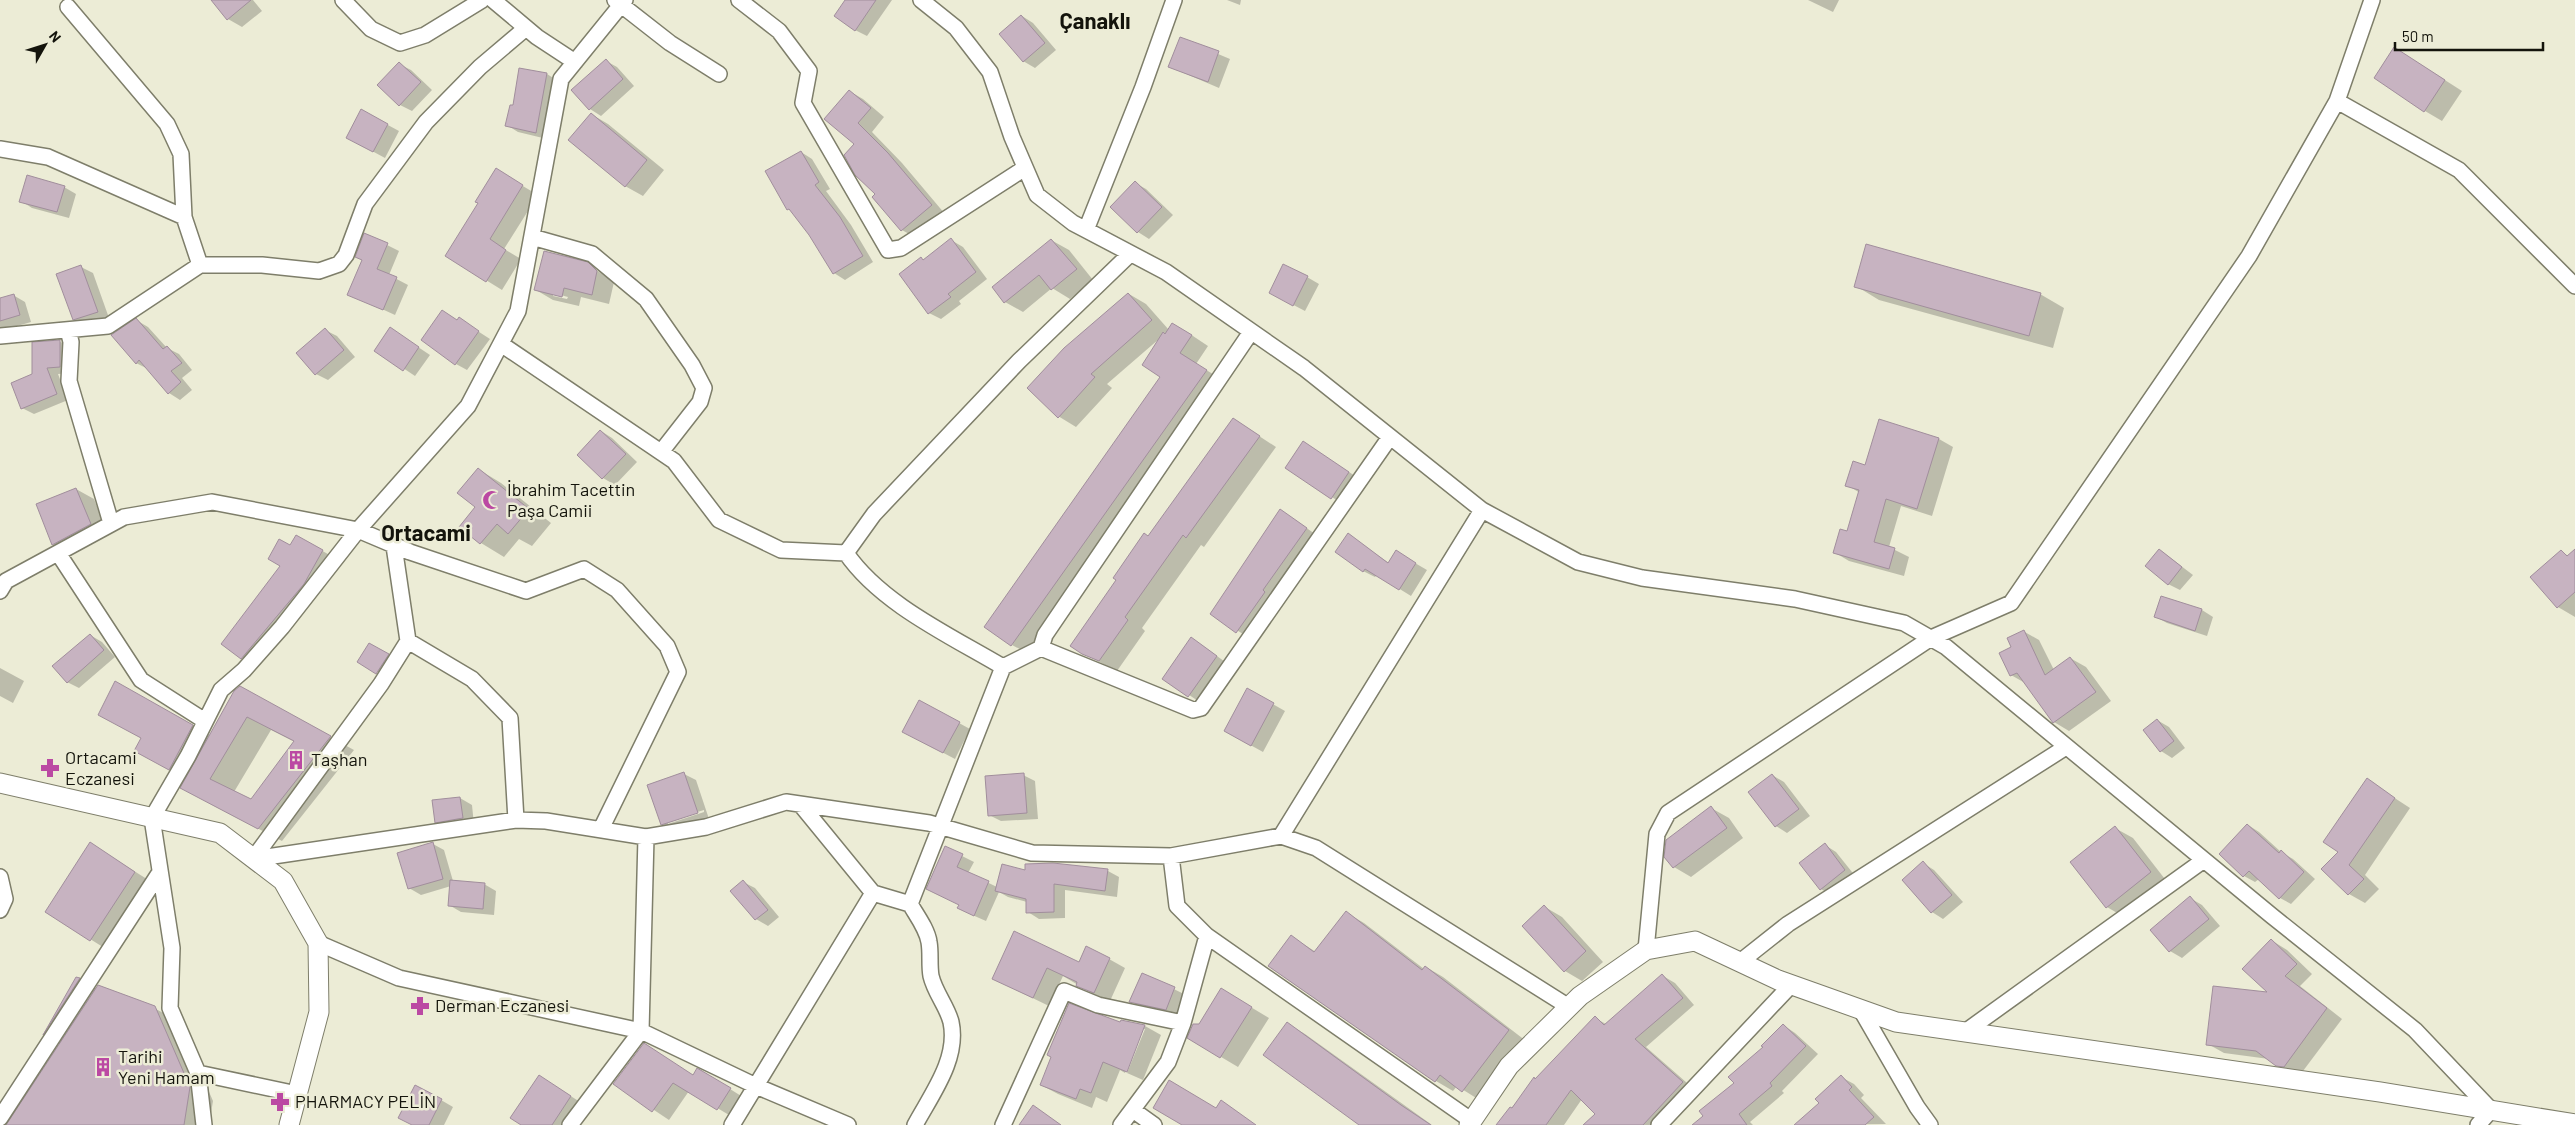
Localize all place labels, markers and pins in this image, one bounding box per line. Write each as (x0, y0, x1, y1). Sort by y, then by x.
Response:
place label: İbrahim Tacettin Paşa Camii (507, 478, 635, 521)
mosque icon: İbrahim Tacettin Paşa Camii (481, 489, 503, 511)
place label: Ortacami Eczanesi (65, 746, 137, 789)
place label: Taşhan (311, 748, 367, 770)
building icon: Taşhan (285, 749, 307, 771)
pharmacy icon: Ortacami Eczanesi (39, 757, 61, 779)
place label: Derman Eczanesi (435, 994, 569, 1016)
pharmacy icon: Derman Eczanesi (409, 995, 431, 1017)
place label: Tarihi Yeni Hamam (118, 1045, 215, 1088)
building icon: Tarihi Yeni Hamam (92, 1056, 114, 1078)
place label: PHARMACY PELİN (295, 1090, 436, 1112)
pharmacy icon: PHARMACY PELİN (269, 1091, 291, 1113)

